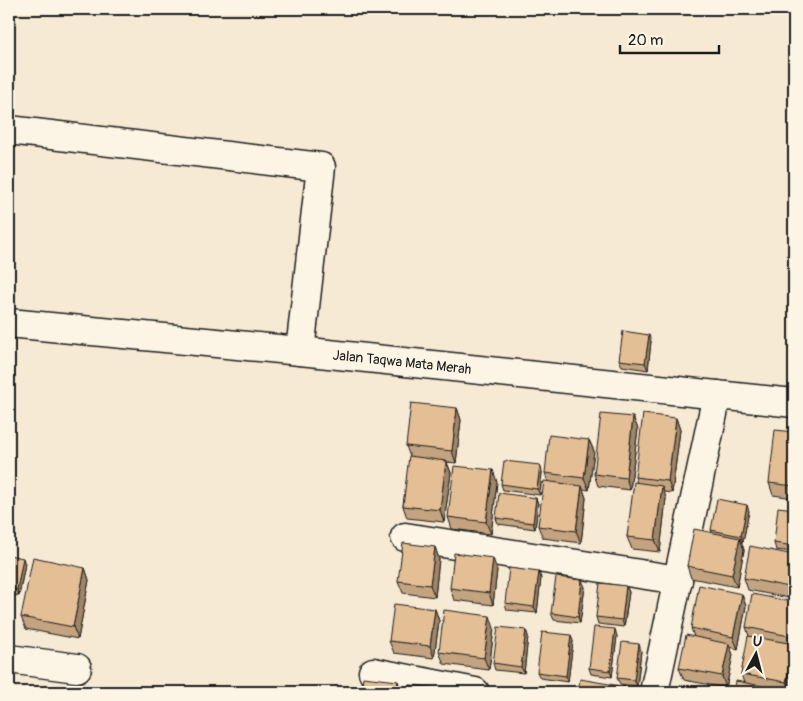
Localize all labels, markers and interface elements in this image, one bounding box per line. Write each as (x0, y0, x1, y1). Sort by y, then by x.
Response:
scale bar (620, 22, 719, 54)
text: 20 m (628, 31, 663, 50)
street label: Jalan Taqwa Mata Merah (332, 346, 472, 377)
north arrow (730, 628, 780, 678)
text: U (752, 633, 763, 651)

